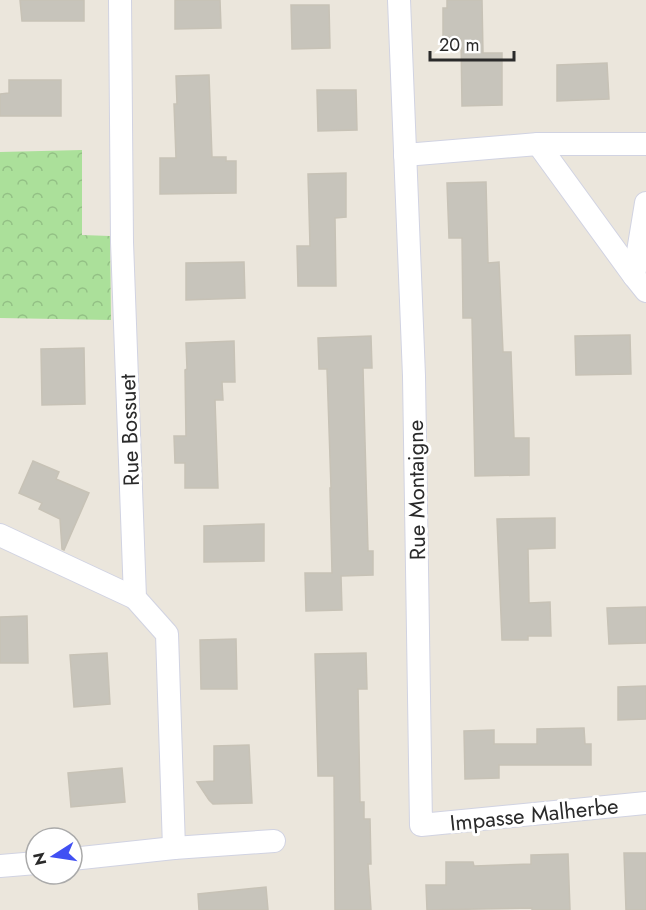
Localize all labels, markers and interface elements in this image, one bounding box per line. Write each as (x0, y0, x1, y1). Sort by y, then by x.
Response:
scale bar (430, 24, 514, 62)
text: 20 m (439, 32, 479, 58)
street label: Rue Bossuet (111, 373, 147, 487)
street label: Rue Montaigne (399, 420, 433, 560)
street label: Impasse Malherbe (448, 789, 620, 839)
north arrow (24, 826, 84, 886)
text: N (27, 850, 52, 868)

